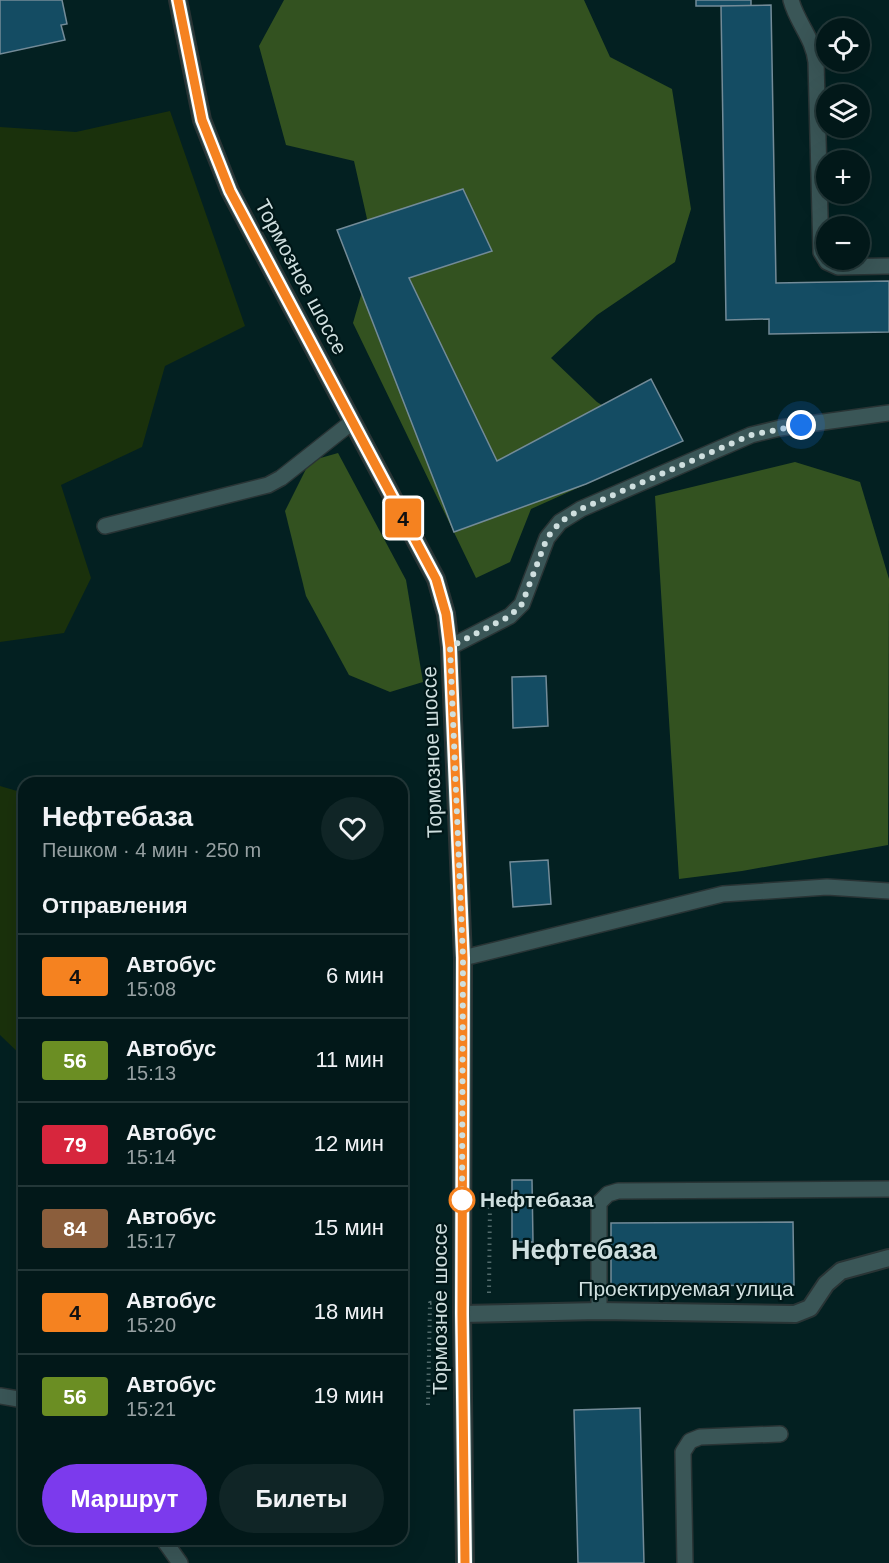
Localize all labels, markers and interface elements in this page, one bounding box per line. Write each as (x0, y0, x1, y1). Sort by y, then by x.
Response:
map controls (816, 18, 870, 270)
button: locate (816, 18, 870, 72)
button: layers (816, 84, 870, 138)
button: + (816, 150, 870, 204)
street label: Тормозное шоссе (251, 195, 352, 358)
button: − (816, 216, 870, 270)
your location (786, 410, 816, 440)
line badge: 4 (384, 498, 422, 538)
text: 4 (397, 507, 409, 530)
street label: Тормозное шоссе (417, 666, 446, 838)
button: heart (321, 797, 384, 860)
text: Нефтебаза (42, 801, 193, 832)
text: Пешком · 4 мин · 250 m (42, 839, 261, 861)
text: Отправления (42, 893, 188, 918)
text: Автобус (126, 952, 216, 977)
text: 6 мин (326, 963, 384, 988)
text: 4 (69, 965, 81, 988)
text: 15:08 (126, 978, 176, 1000)
text: Автобус (126, 1036, 216, 1061)
text: 11 мин (315, 1047, 384, 1072)
text: 56 (63, 1049, 87, 1072)
text: 15:13 (126, 1062, 176, 1084)
text: Автобус (126, 1120, 216, 1145)
text: 12 мин (314, 1131, 384, 1156)
text: 79 (63, 1133, 87, 1156)
text: 15:14 (126, 1146, 176, 1168)
marker: Нефтебаза (449, 1187, 475, 1213)
place label: Нефтебаза (480, 1188, 594, 1211)
text: Автобус (126, 1204, 216, 1229)
text: 15 мин (314, 1215, 384, 1240)
text: 84 (63, 1217, 87, 1240)
street label: Тормозное шоссе (428, 1223, 451, 1395)
text: 15:17 (126, 1230, 176, 1252)
district label: Нефтебаза (511, 1235, 658, 1265)
street label: Проектируемая улица (578, 1277, 794, 1300)
text: Автобус (126, 1288, 216, 1313)
text: 18 мин (314, 1299, 384, 1324)
text: 4 (69, 1301, 81, 1324)
text: 15:20 (126, 1314, 176, 1336)
text: Автобус (126, 1372, 216, 1397)
text: 19 мин (314, 1383, 384, 1408)
text: 56 (63, 1385, 87, 1408)
text: 15:21 (126, 1398, 176, 1420)
button: Маршрут (42, 1464, 207, 1533)
button: Билеты (219, 1464, 384, 1533)

